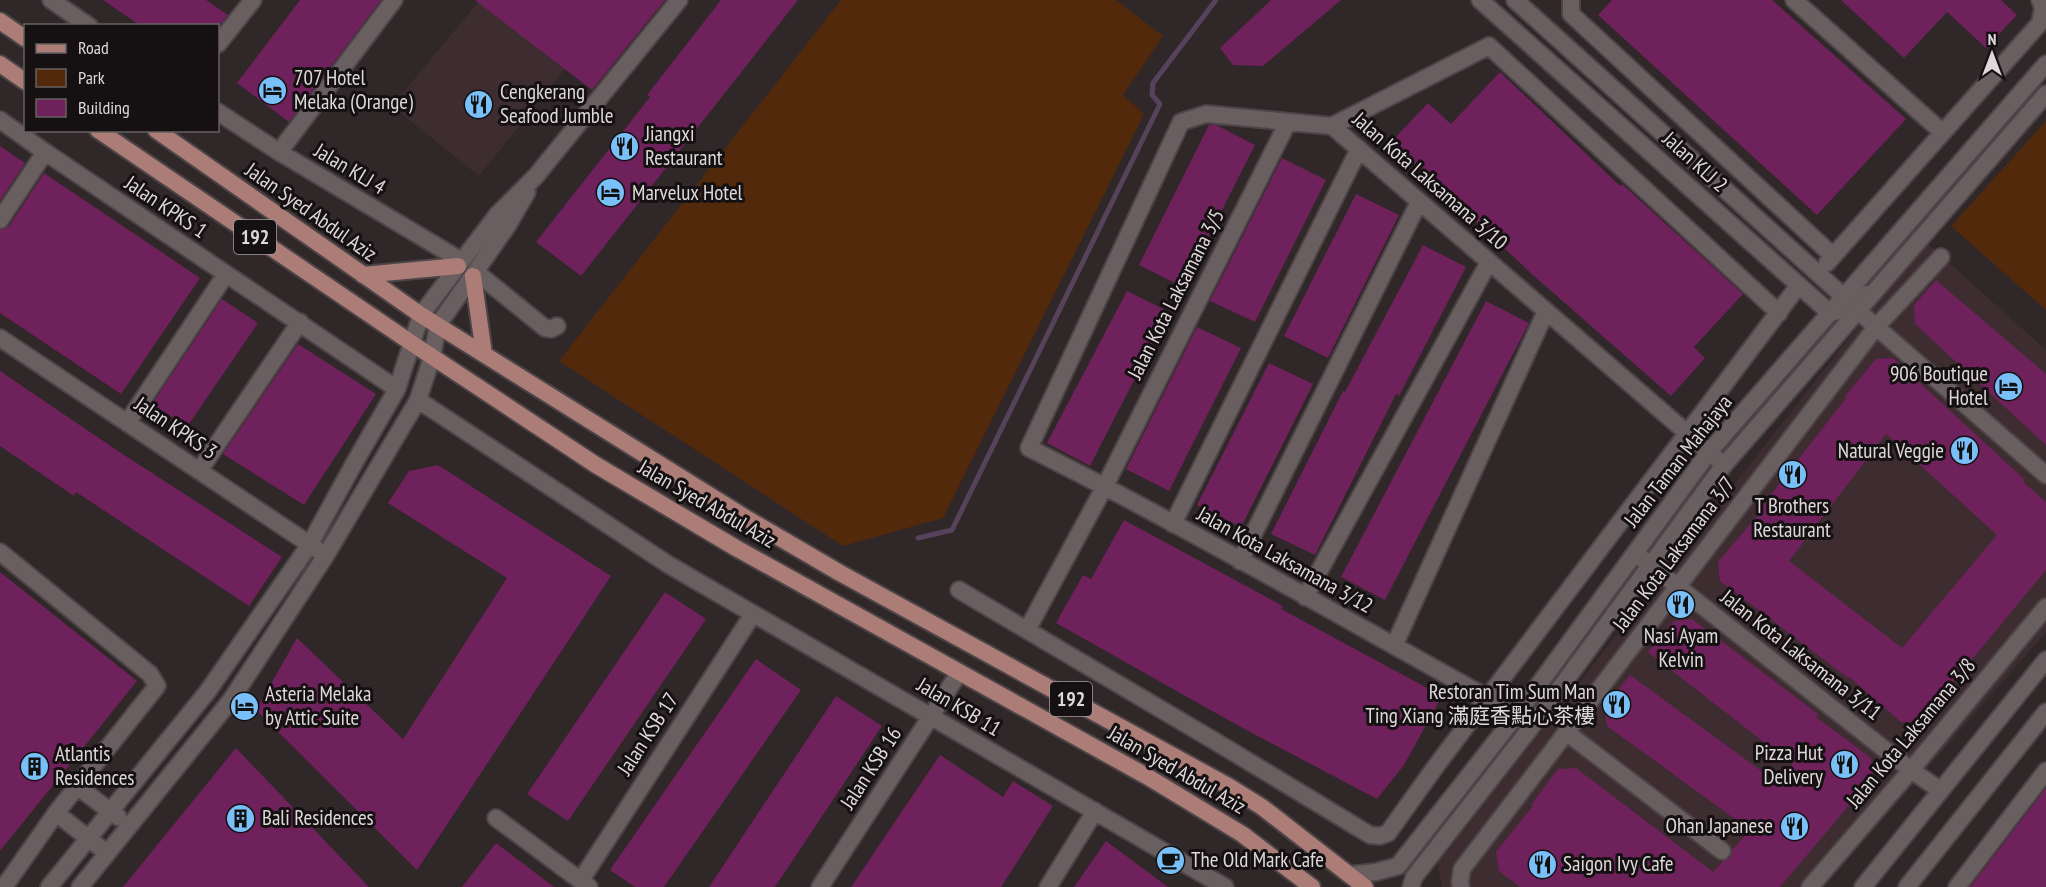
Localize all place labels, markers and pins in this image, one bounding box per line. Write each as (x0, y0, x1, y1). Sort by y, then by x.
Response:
place label: 707 Hotel Melaka (Orange) (294, 64, 413, 115)
hotel icon: 707 Hotel Melaka (Orange) (257, 74, 289, 106)
place label: Cengkerang Seafood Jumble (500, 78, 614, 129)
restaurant icon: Cengkerang Seafood Jumble (463, 88, 495, 120)
place label: Jiangxi Restaurant (644, 120, 723, 171)
restaurant icon: Jiangxi Restaurant (608, 130, 640, 162)
hotel icon: Marvelux Hotel (595, 177, 627, 209)
place label: Marvelux Hotel (632, 179, 743, 206)
place label: 906 Boutique Hotel (1890, 360, 1988, 411)
hotel icon: 906 Boutique Hotel (1993, 370, 2025, 402)
restaurant icon: Natural Veggie (1949, 435, 1981, 467)
place label: Natural Veggie (1838, 437, 1944, 464)
restaurant icon: T Brothers Restaurant (1776, 459, 1808, 491)
place label: T Brothers Restaurant (1753, 492, 1831, 543)
restaurant icon: Nasi Ayam Kelvin (1665, 589, 1697, 621)
place label: Nasi Ayam Kelvin (1644, 622, 1718, 673)
place label: Restoran Tim Sum Man Ting Xiang 滿庭香點心茶樓 (1366, 678, 1595, 729)
place label: Asteria Melaka by Attic Suite (265, 680, 371, 731)
restaurant icon: Restoran Tim Sum Man Ting Xiang 滿庭香點心茶樓 (1600, 688, 1632, 720)
hotel icon: Asteria Melaka by Attic Suite (228, 690, 260, 722)
place label: Pizza Hut Delivery (1755, 739, 1823, 790)
place label: Atlantis Residences (55, 740, 134, 791)
restaurant icon: Pizza Hut Delivery (1828, 749, 1860, 781)
building icon: Atlantis Residences (18, 750, 50, 782)
building icon: Bali Residences (225, 802, 257, 834)
place label: Bali Residences (262, 804, 374, 831)
restaurant icon: Ohan Japanese (1778, 810, 1810, 842)
place label: Ohan Japanese (1666, 812, 1773, 839)
cafe icon: The Old Mark Cafe (1154, 844, 1186, 876)
place label: The Old Mark Cafe (1191, 846, 1324, 873)
restaurant icon: Saigon Ivy Cafe (1526, 848, 1558, 880)
place label: Saigon Ivy Cafe (1563, 850, 1673, 877)

